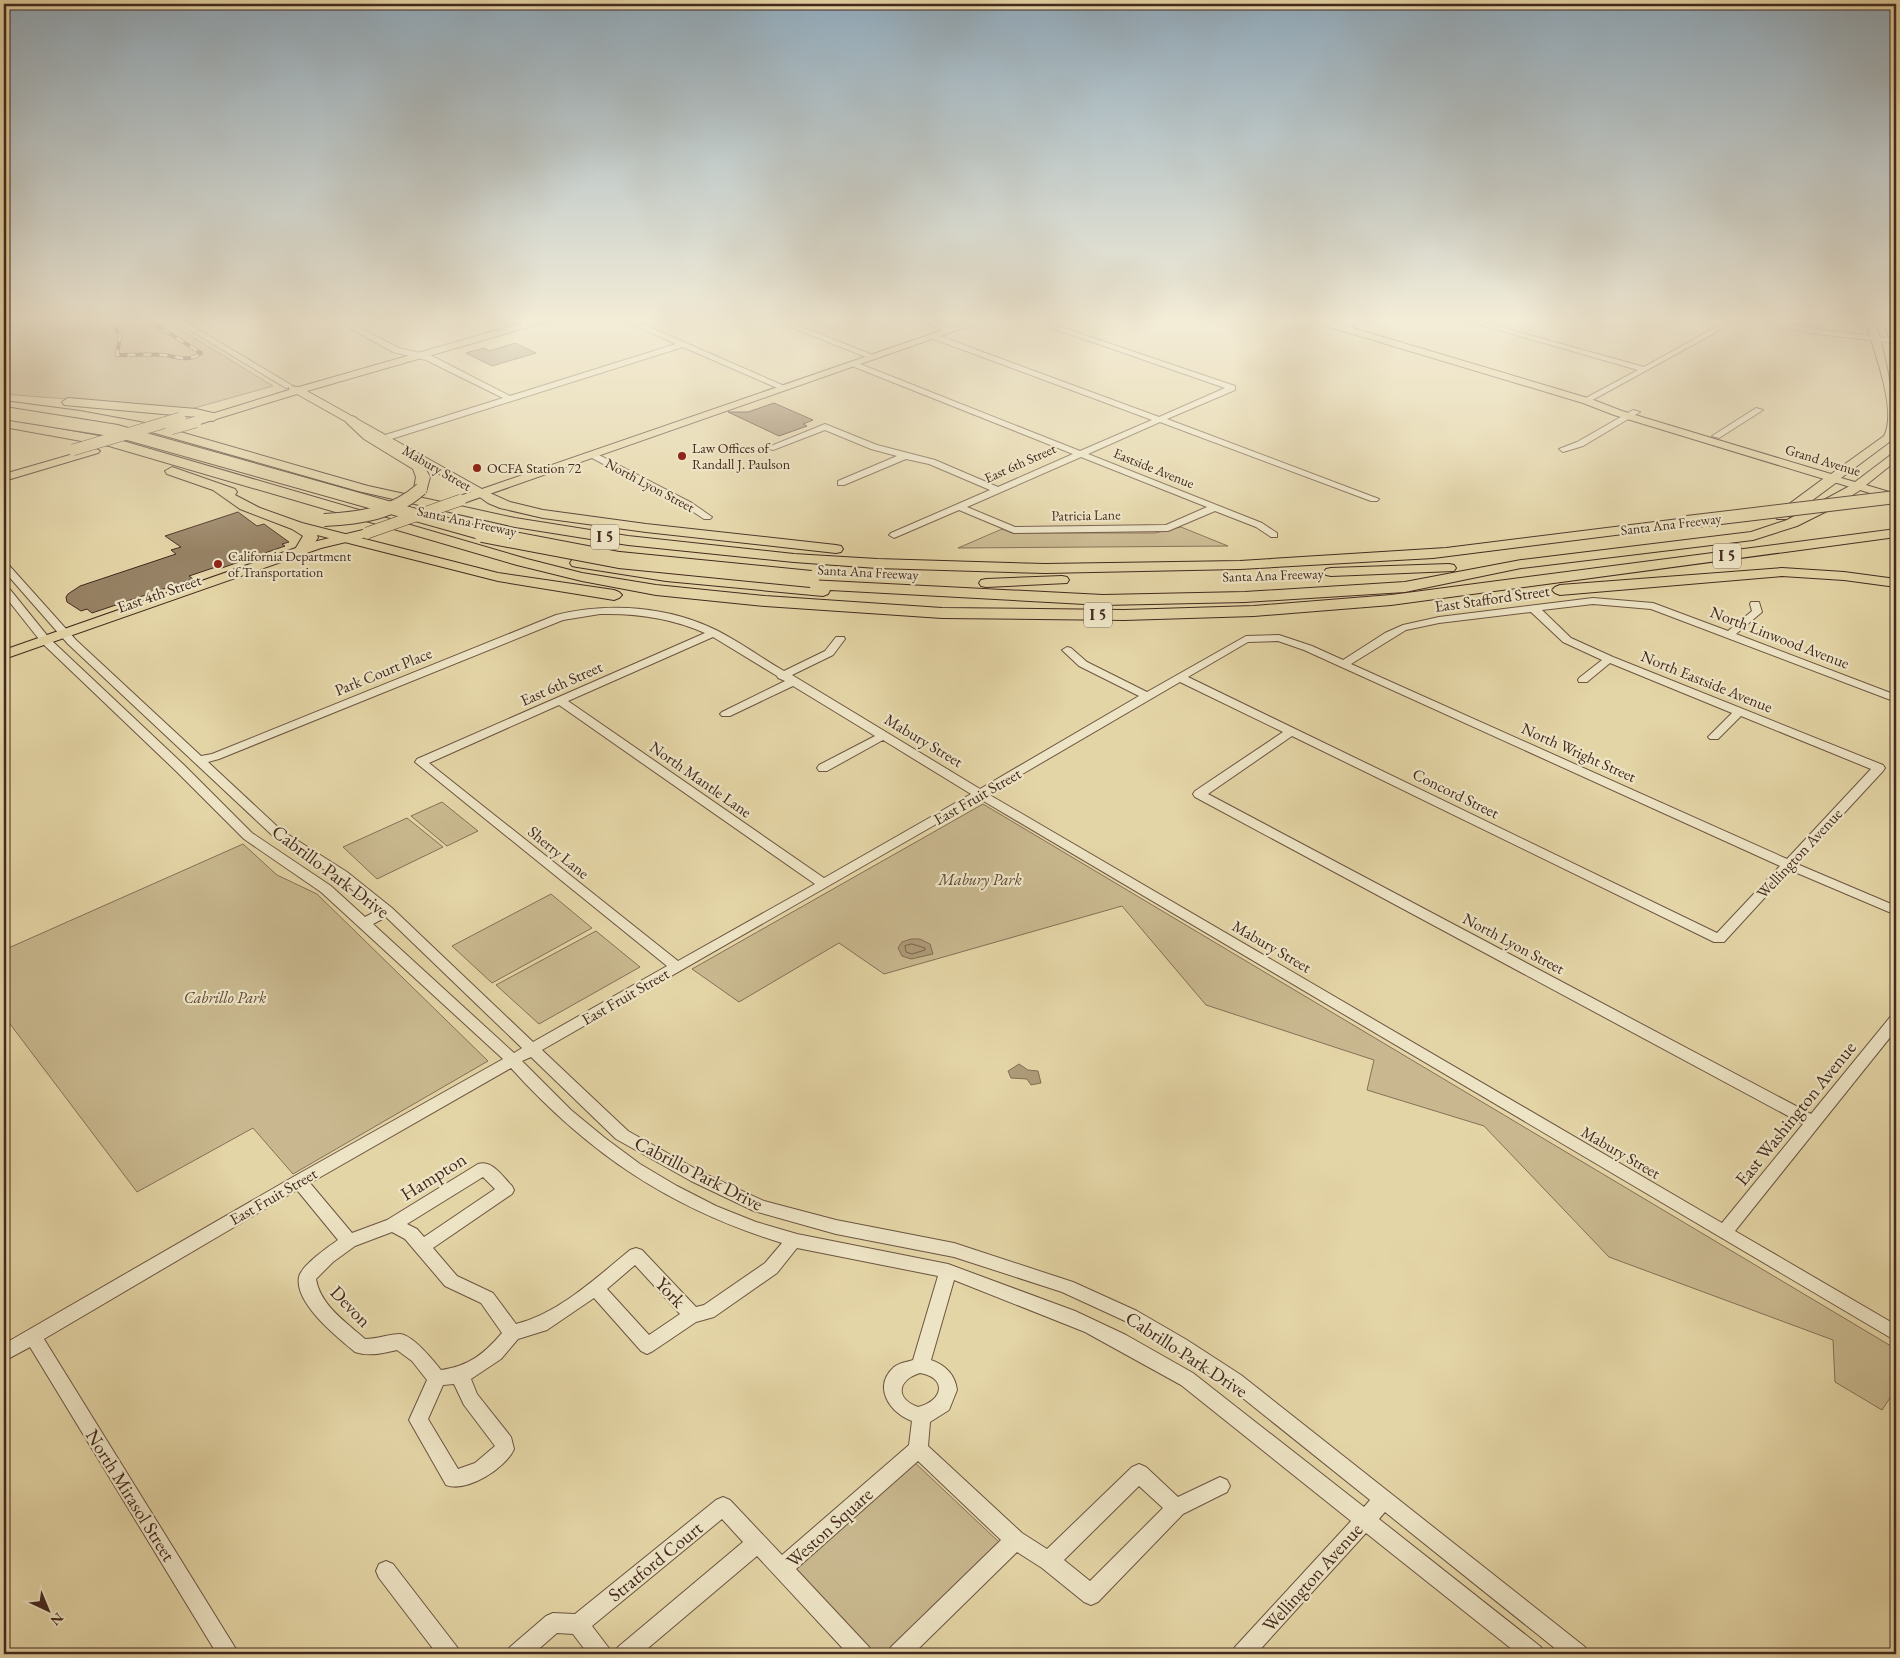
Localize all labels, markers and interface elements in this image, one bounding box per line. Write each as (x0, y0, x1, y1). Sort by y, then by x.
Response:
place label: Law Offices of Randall J. Paulson (692, 439, 791, 473)
street label: East 6th Street (981, 439, 1059, 487)
street label: Grand Avenue (1783, 440, 1863, 480)
street label: Mabury Street (399, 441, 475, 495)
street label: Eastside Avenue (1111, 444, 1198, 493)
marker: Law Offices of Randall J. Paulson (676, 450, 688, 462)
street label: North Lyon Street (602, 454, 698, 516)
place label: OCFA Station 72 (487, 459, 581, 477)
marker: OCFA Station 72 (471, 462, 483, 474)
street label: Santa Ana Freeway (416, 502, 519, 541)
street label: Patricia Lane (1051, 505, 1121, 525)
street label: Santa Ana Freeway (1620, 509, 1723, 539)
road number: I 5 (591, 524, 619, 550)
road number: I 5 (1713, 544, 1741, 568)
place label: California Department of Transportation (228, 547, 352, 581)
marker: California Department of Transportation (212, 558, 224, 570)
street label: Santa Ana Freeway (817, 560, 920, 584)
street label: Santa Ana Freeway (1222, 564, 1325, 586)
street label: East 4th Street (114, 569, 204, 618)
street label: East Stafford Street (1433, 580, 1551, 617)
street label: North Linwood Avenue (1707, 601, 1852, 674)
road number: I 5 (1084, 602, 1112, 628)
street label: Park Court Place (331, 642, 435, 701)
street label: North Eastside Avenue (1638, 645, 1776, 717)
street label: East 6th Street (517, 656, 606, 711)
street label: Mabury Street (881, 709, 967, 772)
street label: North Wright Street (1518, 718, 1639, 787)
street label: North Mantle Lane (646, 736, 756, 822)
street label: East Fruit Street (930, 763, 1025, 830)
street label: Concord Street (1409, 763, 1502, 823)
street label: Wellington Avenue (1752, 803, 1847, 903)
street label: Cabrillo Park Drive (267, 819, 395, 924)
street label: Sherry Lane (524, 821, 594, 884)
park label: Mabury Park (937, 869, 1022, 890)
street label: North Lyon Street (1459, 908, 1568, 979)
street label: Mabury Street (1228, 915, 1315, 977)
street label: East Fruit Street (578, 963, 673, 1030)
park label: Cabrillo Park (184, 987, 267, 1008)
street label: East Washington Avenue (1729, 1036, 1862, 1191)
street label: Mabury Street (1577, 1121, 1664, 1183)
street label: Cabrillo Park Drive (630, 1130, 767, 1217)
street label: Hampton (396, 1146, 471, 1206)
street label: East Fruit Street (226, 1163, 321, 1230)
street label: York (650, 1271, 692, 1314)
street label: Devon (325, 1280, 377, 1333)
street label: Cabrillo Park Drive (1121, 1306, 1253, 1403)
street label: North Mirasol Street (80, 1424, 181, 1566)
street label: Weston Square (781, 1482, 878, 1573)
street label: Stratford Court (603, 1516, 708, 1607)
street label: Wellington Avenue (1257, 1517, 1368, 1637)
north arrow (22, 1586, 72, 1636)
text: N (46, 1609, 67, 1630)

